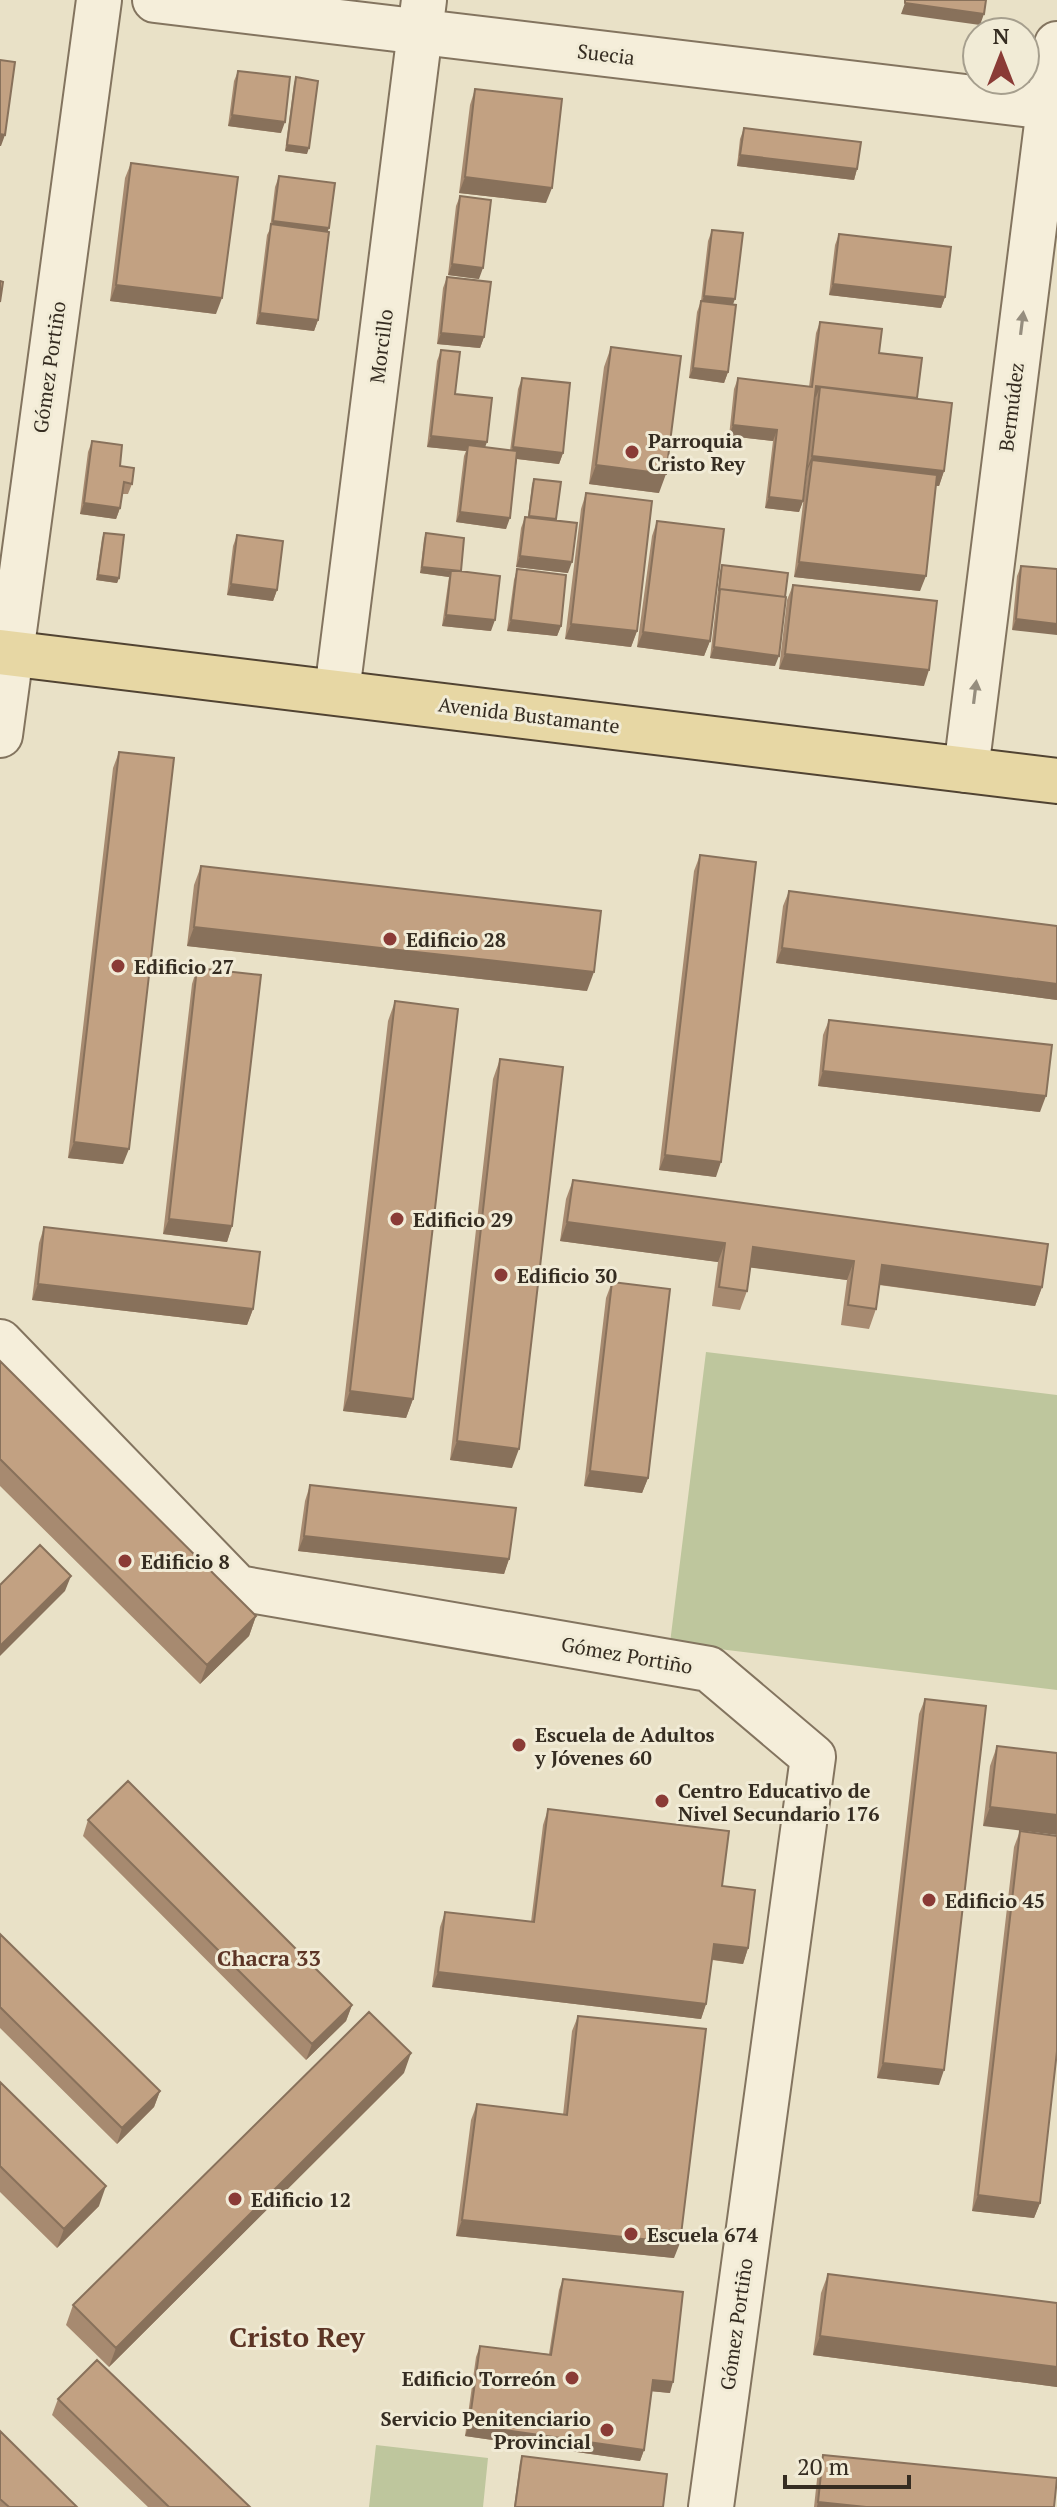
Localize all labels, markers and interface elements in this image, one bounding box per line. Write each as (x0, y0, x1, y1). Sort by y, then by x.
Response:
north arrow (961, 16, 1041, 96)
text: N (993, 21, 1010, 50)
street label: Suecia (576, 37, 636, 71)
street label: Gómez Portiño (26, 299, 72, 435)
street label: Morcillo (363, 307, 399, 385)
one-way arrow (1016, 310, 1029, 335)
street label: Bermúdez (992, 361, 1030, 453)
place label: Parroquia Cristo Rey (648, 427, 745, 477)
marker: Parroquia Cristo Rey (623, 443, 641, 461)
one-way arrow (969, 679, 982, 704)
street label: Avenida Bustamante (437, 690, 621, 740)
place label: Edificio 28 (406, 926, 506, 953)
marker: Edificio 28 (381, 930, 399, 948)
place label: Edificio 27 (134, 953, 234, 980)
marker: Edificio 27 (109, 957, 127, 975)
place label: Edificio 29 (413, 1206, 513, 1233)
marker: Edificio 29 (388, 1210, 406, 1228)
place label: Edificio 30 (517, 1262, 617, 1289)
marker: Edificio 30 (492, 1266, 510, 1284)
place label: Edificio 8 (141, 1548, 230, 1575)
marker: Edificio 8 (116, 1552, 134, 1570)
street label: Gómez Portiño (559, 1630, 695, 1680)
place label: Escuela de Adultos y Jóvenes 60 (534, 1721, 715, 1771)
marker: Escuela de Adultos y Jóvenes 60 (510, 1736, 528, 1754)
place label: Centro Educativo de Nivel Secundario 176 (678, 1777, 880, 1827)
marker: Centro Educativo de Nivel Secundario 176 (653, 1792, 671, 1810)
place label: Edificio 45 (945, 1887, 1045, 1914)
marker: Edificio 45 (920, 1891, 938, 1909)
district label: Chacra 33 (217, 1943, 321, 1972)
place label: Edificio 12 (251, 2186, 351, 2213)
marker: Edificio 12 (226, 2190, 244, 2208)
place label: Escuela 674 (647, 2221, 759, 2248)
marker: Escuela 674 (622, 2225, 640, 2243)
street label: Gómez Portiño (713, 2256, 759, 2392)
district label: Cristo Rey (229, 2318, 366, 2355)
place label: Edificio Torreón (402, 2365, 556, 2392)
marker: Edificio Torreón (563, 2369, 581, 2387)
place label: Servicio Penitenciario Provincial (381, 2405, 591, 2455)
marker: Servicio Penitenciario Provincial (598, 2421, 616, 2439)
scale bar (785, 2439, 909, 2489)
text: 20 m (797, 2450, 849, 2482)

